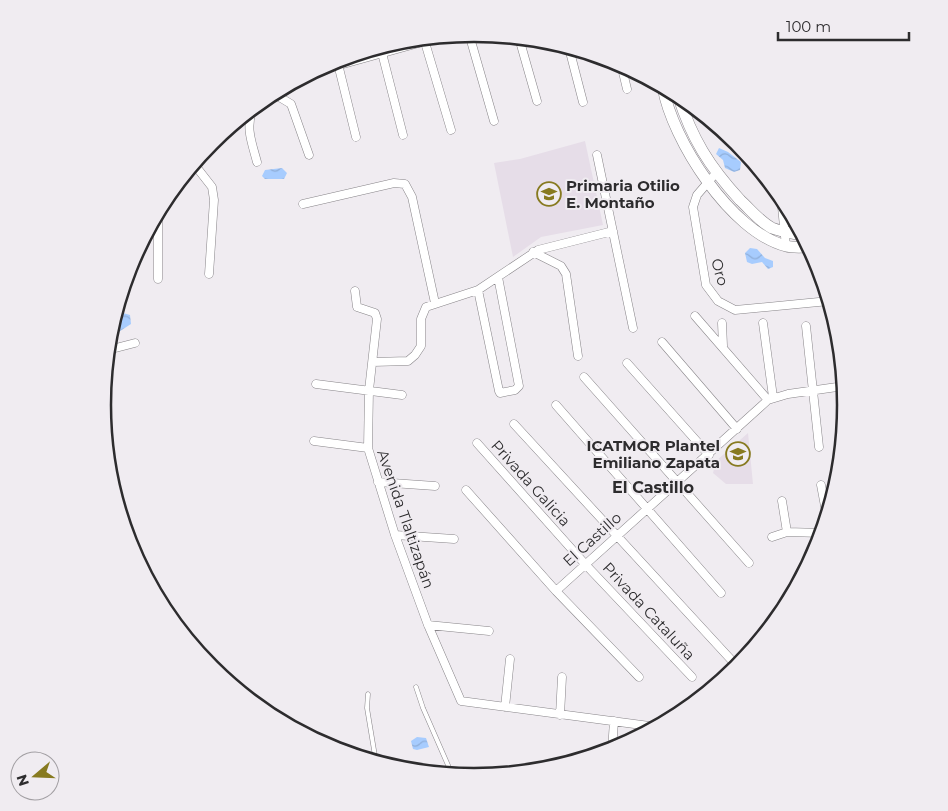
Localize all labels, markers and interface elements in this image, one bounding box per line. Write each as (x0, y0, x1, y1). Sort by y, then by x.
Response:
scale bar (778, 10, 909, 42)
text: 100 m (786, 17, 831, 36)
place label: Primaria Otilio E. Montaño (566, 176, 680, 212)
school or university icon: Primaria Otilio E. Montaño (536, 181, 562, 207)
street label: Oro (707, 256, 733, 288)
street label: Privada Galicia (487, 436, 575, 530)
place label: ICATMOR Plantel Emiliano Zapata (587, 436, 720, 472)
school or university icon: ICATMOR Plantel Emiliano Zapata (725, 441, 751, 467)
street label: Avenida Tlaltizapán (373, 447, 439, 591)
district label: El Castillo (612, 478, 694, 497)
street label: El Castillo (559, 508, 625, 570)
street label: Privada Cataluña (599, 558, 699, 664)
north arrow (10, 751, 60, 801)
text: N (12, 772, 33, 789)

